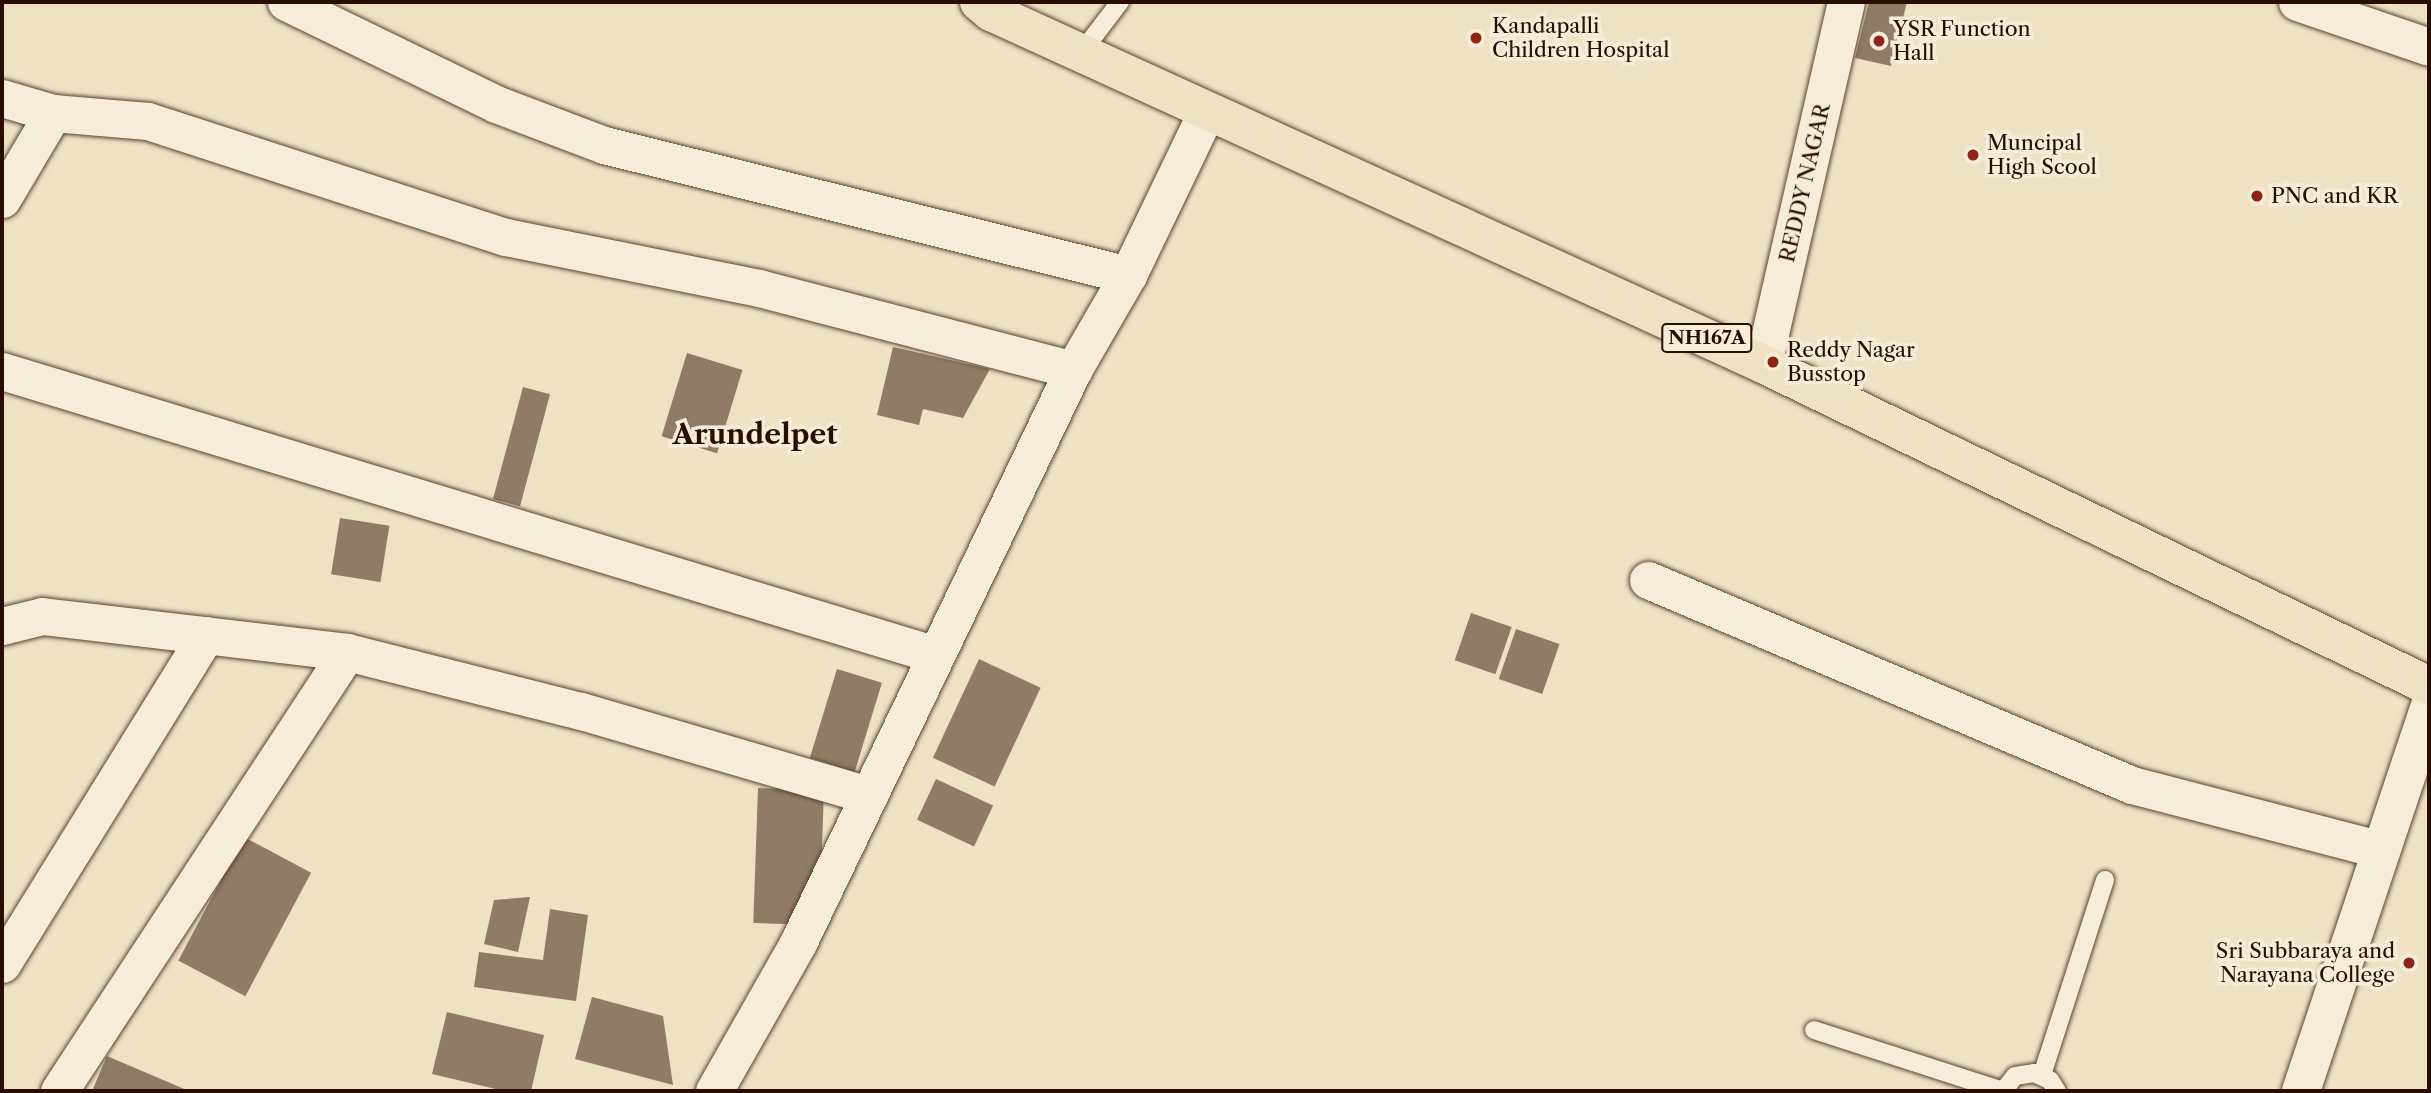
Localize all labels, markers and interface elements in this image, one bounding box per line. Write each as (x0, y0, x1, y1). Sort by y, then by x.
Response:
place label: Kandapalli Children Hospital (1492, 13, 1669, 63)
place label: YSR Function Hall (1893, 16, 2032, 66)
marker: Kandapalli Children Hospital (1466, 28, 1486, 48)
marker: YSR Function Hall (1871, 33, 1887, 49)
street label: REDDY NAGAR (1774, 101, 1836, 265)
place label: Muncipal High Scool (1987, 130, 2097, 180)
marker: Muncipal High Scool (1965, 147, 1981, 163)
place label: PNC and KR (2271, 183, 2398, 209)
marker: PNC and KR (2249, 188, 2265, 204)
road number: NH167A (1660, 322, 1754, 354)
place label: Reddy Nagar Busstop (1787, 337, 1916, 387)
marker: Reddy Nagar Busstop (1765, 354, 1781, 370)
district label: Arundelpet (672, 417, 838, 451)
place label: Sri Subbaraya and Narayana College (2216, 938, 2395, 988)
marker: Sri Subbaraya and Narayana College (2401, 955, 2417, 971)

